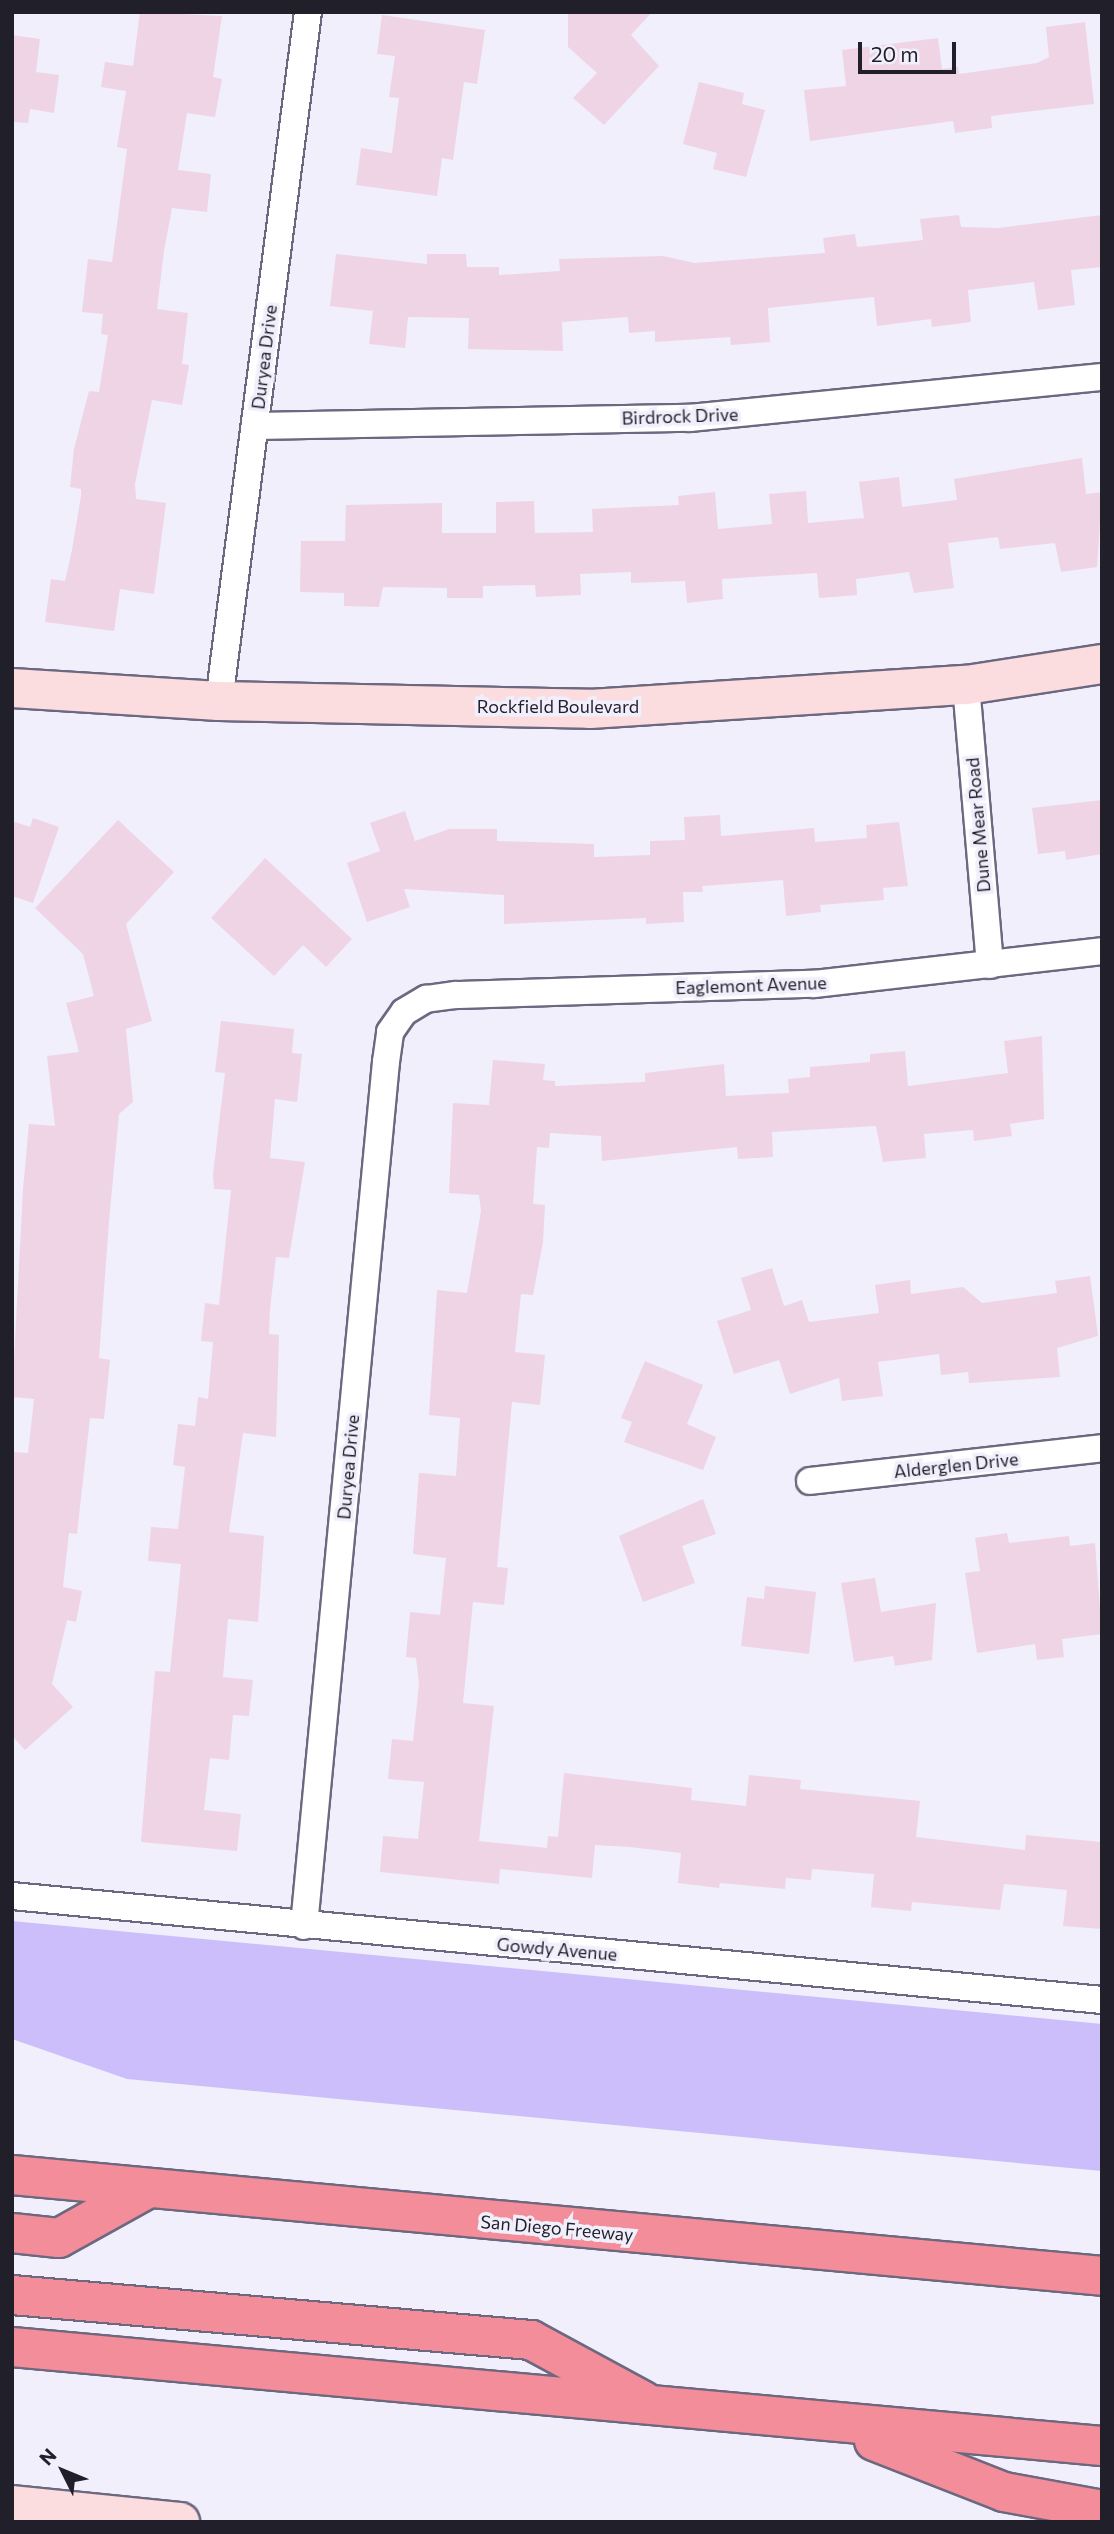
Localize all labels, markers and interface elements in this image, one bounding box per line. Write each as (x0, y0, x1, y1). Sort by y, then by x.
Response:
scale bar (862, 28, 960, 72)
text: 20 m (871, 41, 919, 66)
street label: Duryea Drive (247, 303, 281, 411)
street label: Birdrock Drive (621, 403, 739, 429)
street label: Rockfield Boulevard (477, 695, 639, 717)
street label: Dune Mear Road (961, 757, 995, 893)
street label: Eaglemont Avenue (675, 972, 827, 998)
street label: Duryea Drive (333, 1414, 363, 1520)
street label: Alderglen Drive (893, 1448, 1019, 1482)
street label: Gowdy Avenue (496, 1933, 618, 1965)
street label: San Diego Freeway (480, 2211, 634, 2245)
north arrow (28, 2436, 98, 2506)
text: N (34, 2443, 61, 2469)

